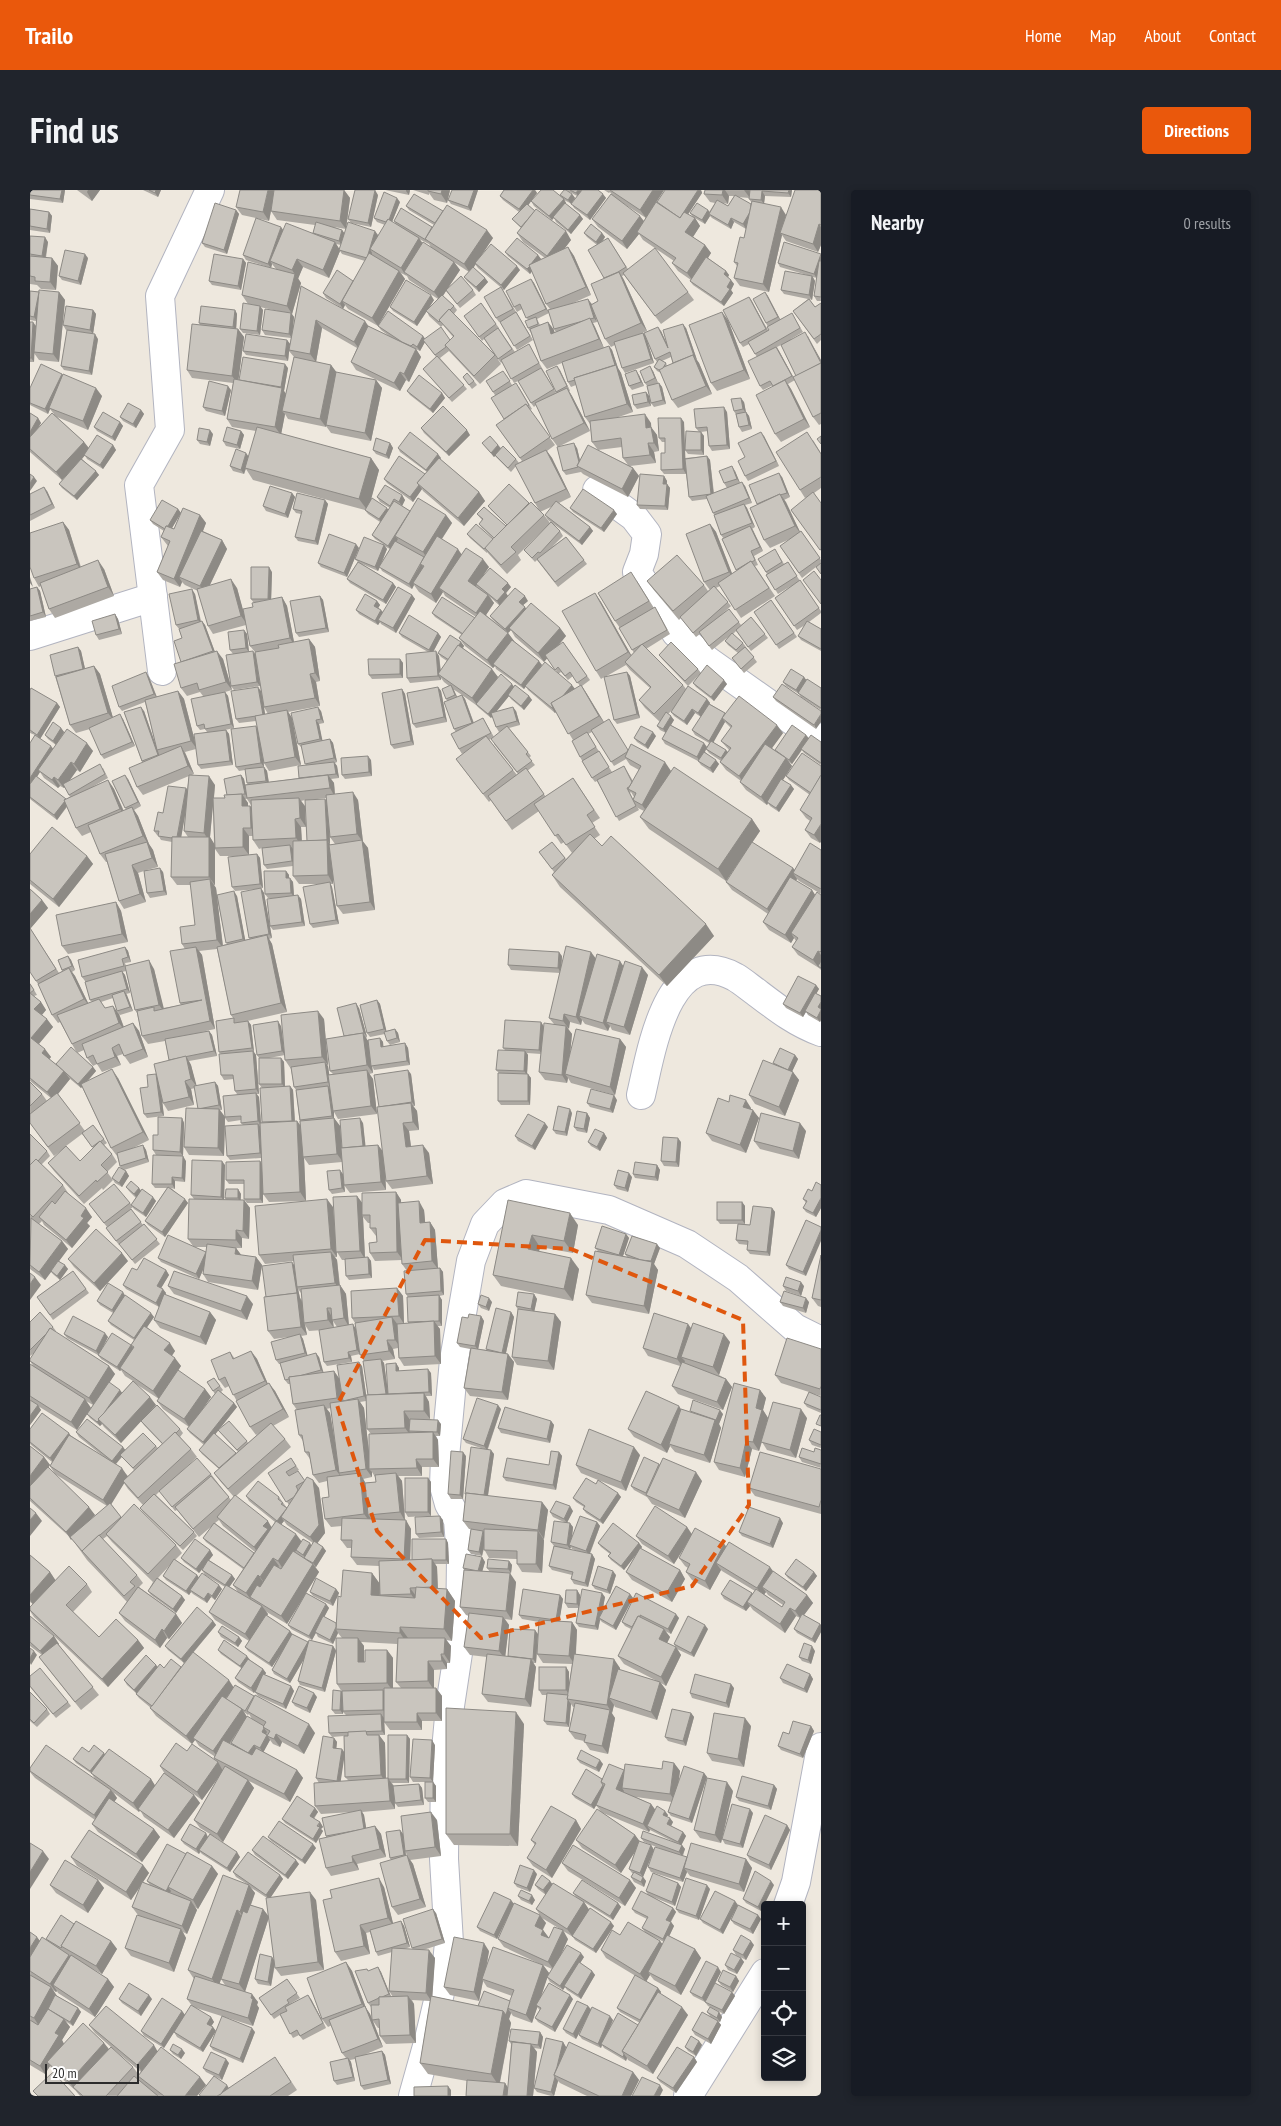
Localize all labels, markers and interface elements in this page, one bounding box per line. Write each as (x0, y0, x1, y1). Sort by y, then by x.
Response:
text: Trailo (25, 20, 73, 51)
text: Home (1025, 24, 1062, 47)
text: Map (1090, 24, 1116, 47)
text: About (1144, 24, 1181, 47)
text: Contact (1209, 24, 1256, 47)
text: Find us (30, 107, 119, 153)
button: Directions (1142, 107, 1251, 154)
text: Nearby (871, 209, 924, 236)
text: 0 results (1184, 213, 1231, 233)
map controls (761, 1901, 806, 2081)
button: + (761, 1901, 806, 1946)
button: − (761, 1946, 806, 1991)
button: locate (761, 1991, 806, 2036)
button: layers (761, 2036, 806, 2081)
scale bar (45, 2061, 139, 2084)
text: 20 m (52, 2064, 77, 2082)

